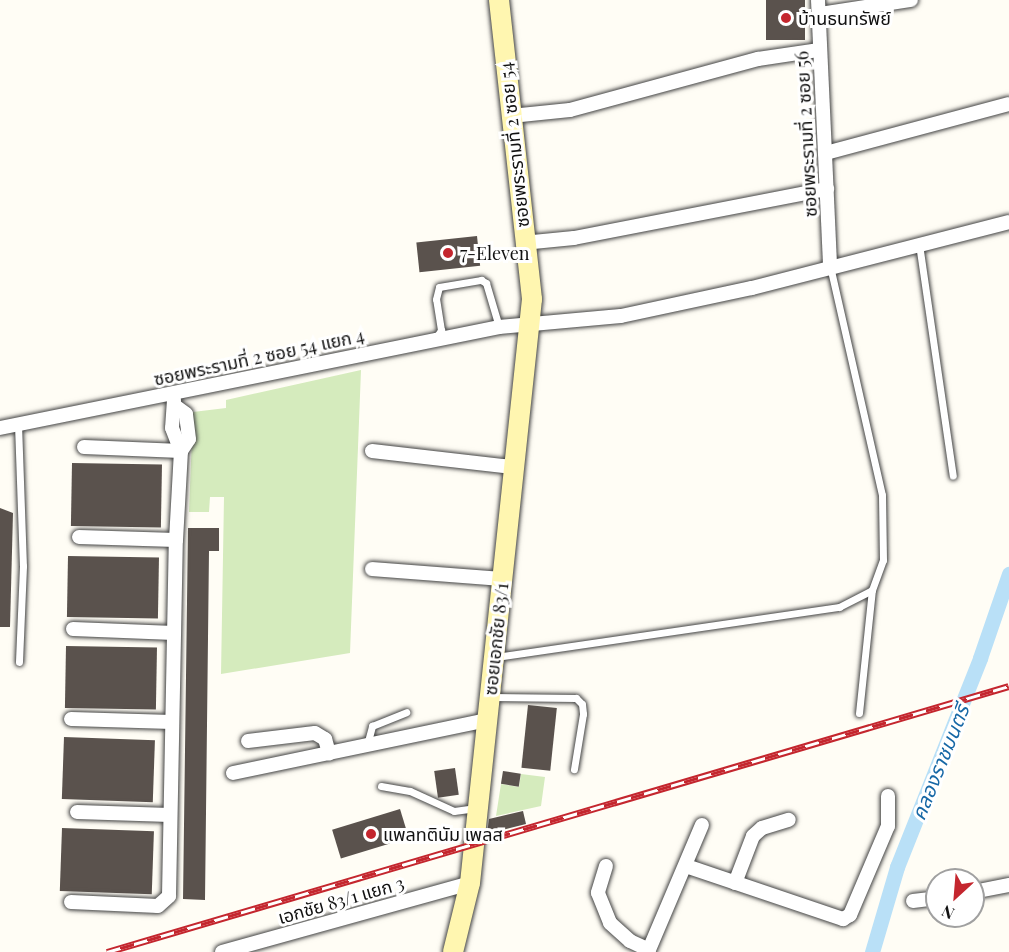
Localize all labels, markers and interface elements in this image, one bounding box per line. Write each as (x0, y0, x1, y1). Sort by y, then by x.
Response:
place label: บ้านธนทรัพย์ (798, 7, 891, 29)
marker: บ้านธนทรัพย์ (779, 11, 793, 25)
street label: ซอยพระรามที่ 2 ซอย 56 (791, 50, 821, 218)
street label: ซอยพระรามที่ 2 ซอย 54 (495, 61, 533, 229)
place label: 7-Eleven (460, 242, 530, 264)
marker: 7-Eleven (441, 246, 455, 260)
street label: ซอยพระรามที่ 2 ซอย 54 แยก 4 (152, 324, 366, 390)
street label: ซอยเอกชัย 83/1 (479, 582, 513, 696)
water label: คลองราชมนตรี (905, 701, 973, 823)
place label: แพลทตินัม เพลส (383, 823, 503, 845)
marker: แพลทตินัม เพลส (364, 827, 378, 841)
north arrow (925, 868, 985, 928)
street label: เอกชัย 83/1 แยก 3 (275, 872, 407, 928)
text: N (938, 901, 958, 925)

